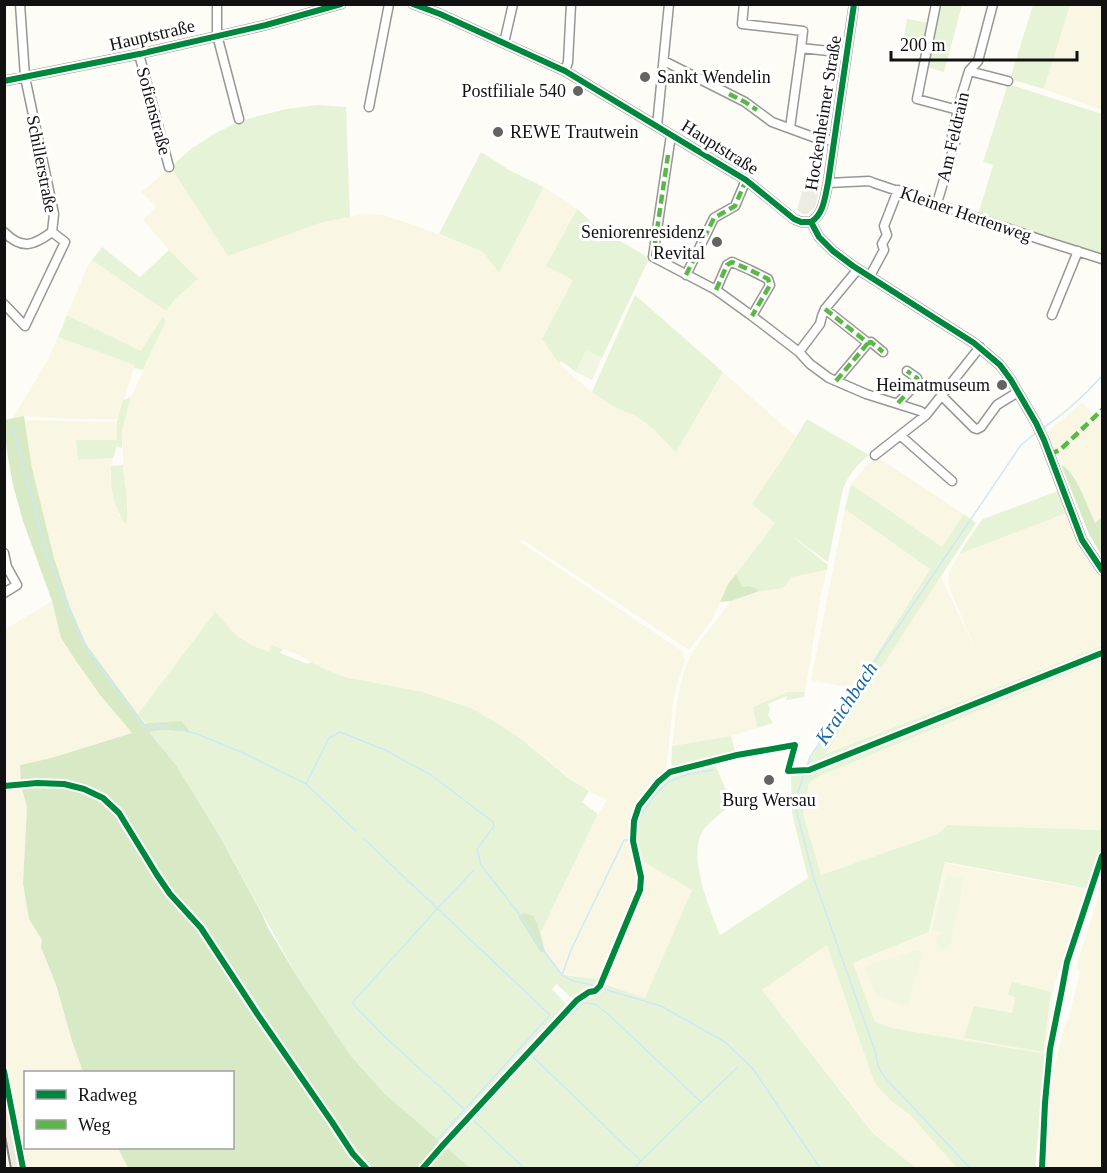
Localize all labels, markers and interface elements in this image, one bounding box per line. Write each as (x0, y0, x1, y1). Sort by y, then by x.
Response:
street label: Hauptstraße (107, 15, 197, 55)
scale bar (891, 24, 1077, 62)
street label: Hockenheimer Straße (801, 34, 845, 192)
text: 200 m (900, 35, 946, 55)
street label: Sofienstraße (133, 65, 175, 157)
place label: Sankt Wendelin (657, 67, 771, 87)
marker: Sankt Wendelin (638, 70, 652, 84)
place label: Postfiliale 540 (462, 81, 566, 101)
marker: Postfiliale 540 (571, 84, 585, 98)
street label: Am Feldrain (933, 90, 973, 184)
street label: Schillerstraße (23, 114, 61, 214)
street label: Hauptstraße (678, 115, 762, 179)
place label: REWE Trautwein (510, 122, 639, 142)
marker: REWE Trautwein (491, 125, 505, 139)
street label: Kleiner Hertenweg (898, 182, 1034, 246)
place label: Seniorenresidenz Revital (581, 222, 705, 263)
marker: Seniorenresidenz Revital (710, 235, 724, 249)
place label: Heimatmuseum (876, 375, 990, 395)
marker: Heimatmuseum (995, 378, 1009, 392)
water label: Kraichbach (810, 658, 882, 749)
marker: Burg Wersau (762, 773, 776, 787)
place label: Burg Wersau (722, 790, 816, 810)
legend (24, 1071, 234, 1149)
text: Radweg (78, 1085, 137, 1105)
text: Weg (78, 1115, 111, 1135)

